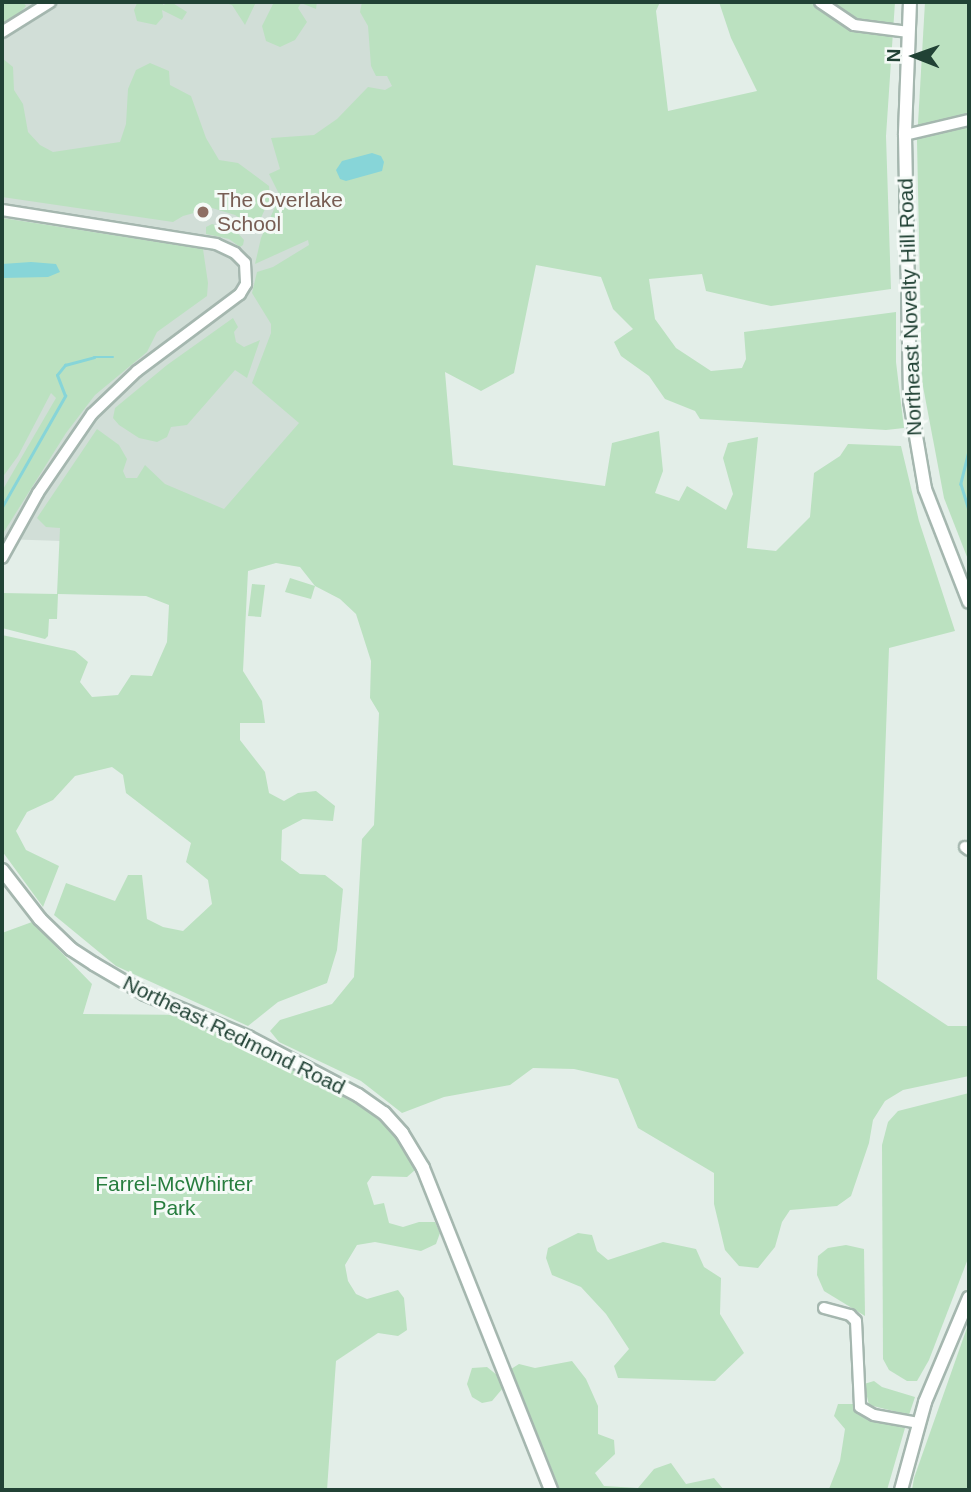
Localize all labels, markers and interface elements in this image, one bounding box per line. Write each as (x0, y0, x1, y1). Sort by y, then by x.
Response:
north arrow (880, 21, 950, 91)
text: N (883, 49, 904, 63)
street label: Northeast Novelty Hill Road (893, 178, 927, 436)
place label: The Overlake School (217, 187, 343, 237)
marker: The Overlake School (195, 204, 211, 220)
street label: Northeast Redmond Road (119, 970, 349, 1100)
park label: Farrel-McWhirter Park (95, 1171, 253, 1221)

